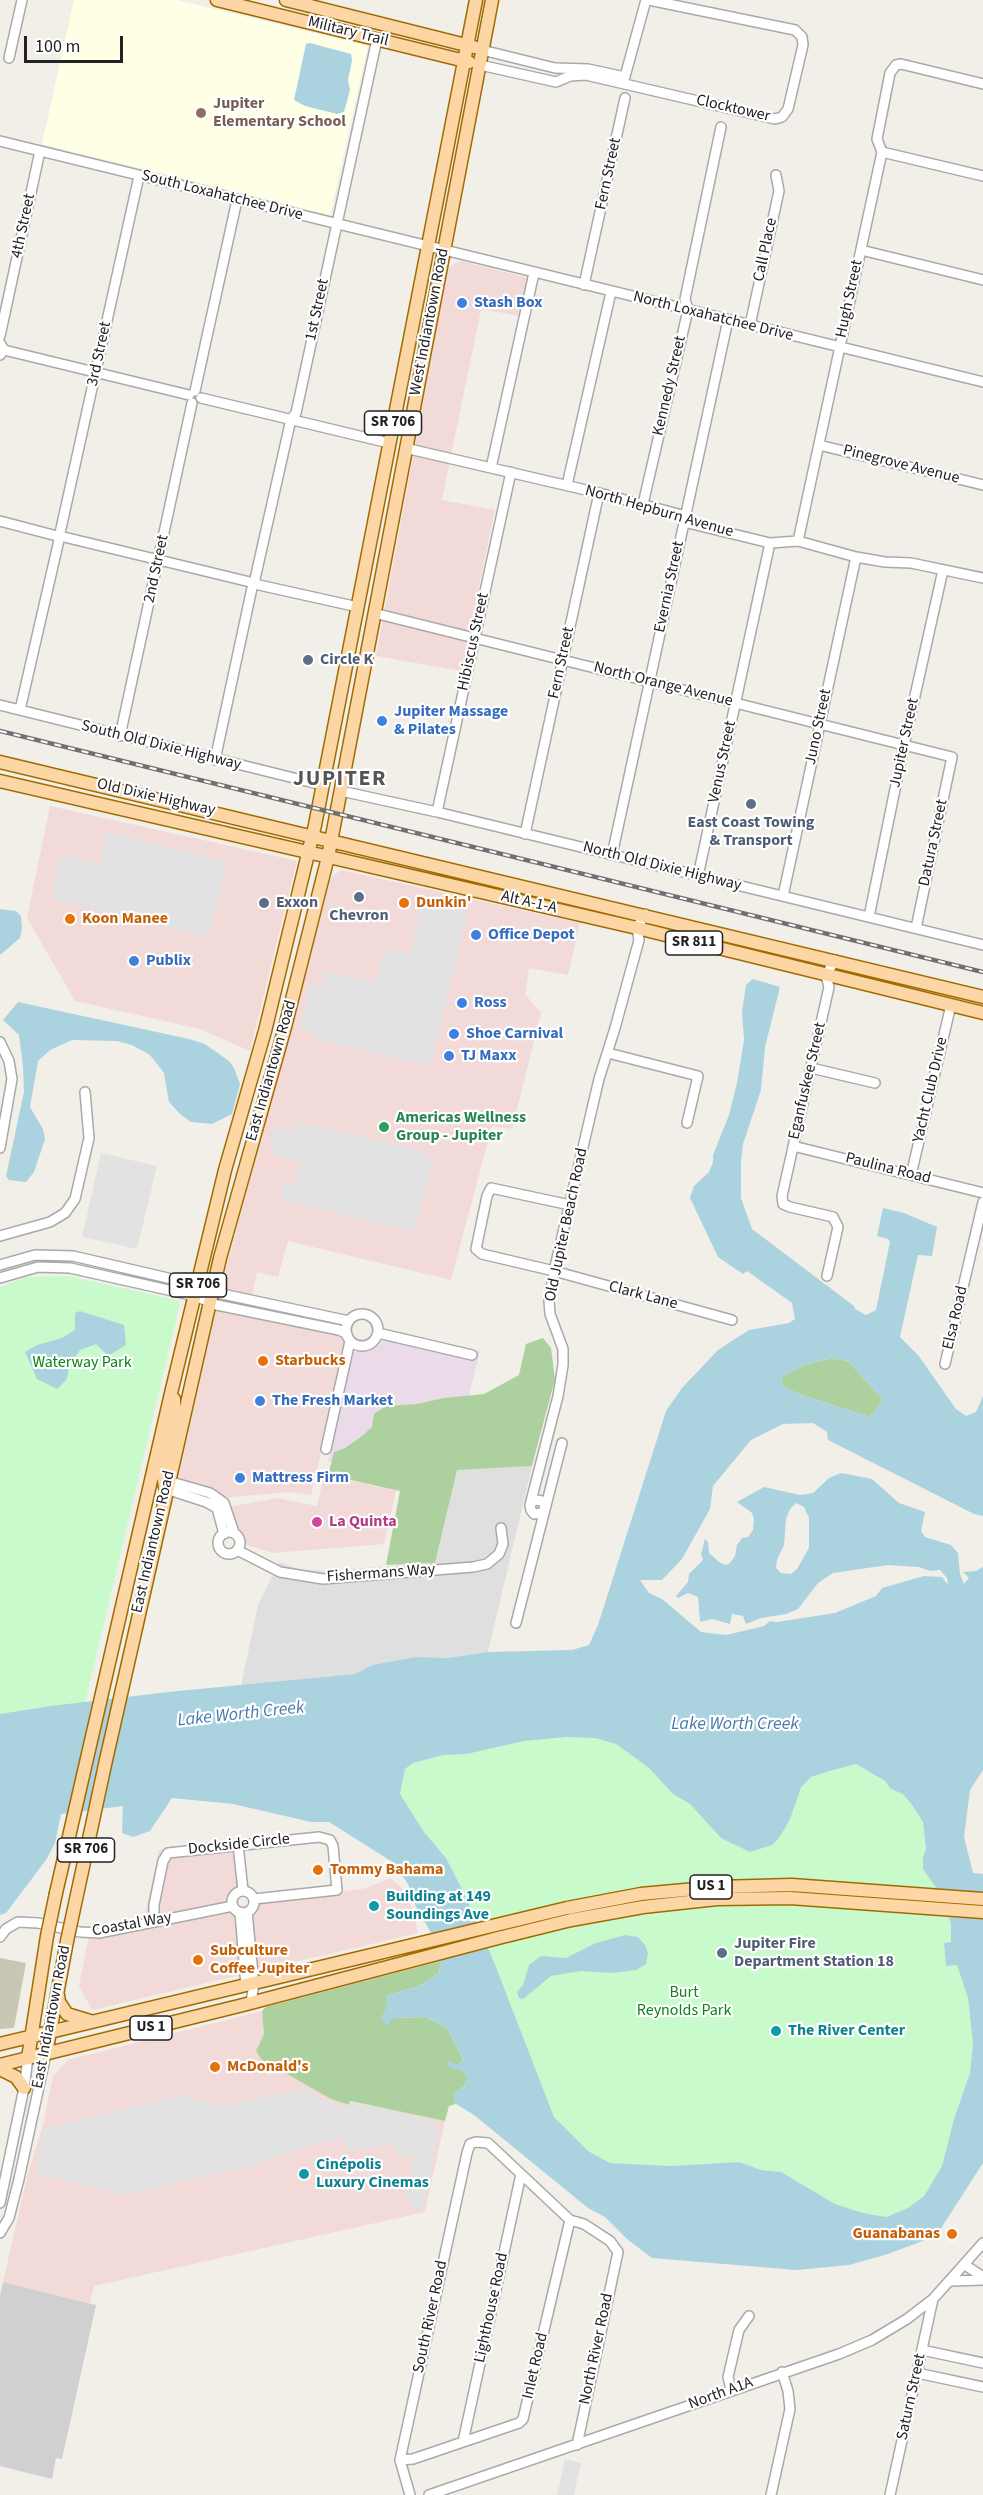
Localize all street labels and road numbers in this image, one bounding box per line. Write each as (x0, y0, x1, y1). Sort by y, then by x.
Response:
street label: Military Trail (306, 13, 390, 51)
street label: Clocktower (694, 91, 772, 127)
street label: Fern Street (592, 136, 626, 212)
street label: South Loxahatchee Drive (139, 167, 305, 225)
street label: 4th Street (8, 192, 40, 260)
street label: Call Place (750, 216, 782, 284)
street label: West Indiantown Road (406, 247, 454, 397)
street label: Hugh Street (832, 258, 868, 340)
street label: 1st Street (302, 277, 334, 343)
street label: North Loxahatchee Drive (631, 288, 795, 346)
street label: 3rd Street (84, 320, 116, 388)
street label: Kennedy Street (649, 334, 691, 438)
road number: SR 706 (364, 411, 422, 435)
street label: Pinegrove Avenue (841, 441, 961, 489)
street label: North Hepburn Avenue (583, 482, 735, 542)
street label: 2nd Street (140, 533, 174, 605)
street label: Evernia Street (651, 539, 689, 635)
street label: Hibiscus Street (454, 591, 494, 693)
street label: Fern Street (545, 625, 579, 701)
street label: North Orange Avenue (591, 658, 735, 712)
street label: Juno Street (802, 687, 836, 767)
street label: Jupiter Street (886, 696, 924, 790)
street label: South Old Dixie Highway (79, 717, 243, 775)
street label: Venus Street (705, 719, 741, 805)
street label: Old Dixie Highway (95, 775, 217, 821)
street label: Datura Street (915, 798, 953, 888)
street label: North Old Dixie Highway (581, 838, 743, 896)
street label: Alt A-1-A (499, 887, 559, 919)
road number: SR 811 (666, 931, 722, 955)
street label: East Indiantown Road (243, 998, 301, 1144)
street label: Eganfuskee Street (785, 1020, 831, 1142)
street label: Yacht Club Drive (910, 1035, 952, 1145)
street label: Old Jupiter Beach Road (541, 1146, 593, 1304)
street label: Paulina Road (843, 1149, 933, 1189)
road number: SR 706 (170, 1273, 226, 1297)
street label: Clark Lane (606, 1278, 680, 1314)
street label: Elsa Road (939, 1284, 973, 1352)
street label: East Indiantown Road (128, 1469, 180, 1615)
street label: Fishermans Way (326, 1561, 436, 1587)
street label: Dockside Circle (187, 1830, 291, 1860)
road number: SR 706 (58, 1838, 115, 1862)
road number: US 1 (690, 1875, 732, 1899)
street label: Coastal Way (91, 1909, 173, 1941)
street label: East Indiantown Road (29, 1944, 75, 2090)
road number: US 1 (130, 2016, 172, 2040)
street label: Lighthouse Road (471, 2251, 513, 2365)
street label: South River Road (410, 2259, 452, 2375)
street label: North River Road (576, 2292, 618, 2406)
street label: Inlet Road (519, 2331, 553, 2401)
street label: Saturn Street (893, 2352, 931, 2442)
street label: North A1A (686, 2373, 756, 2415)

